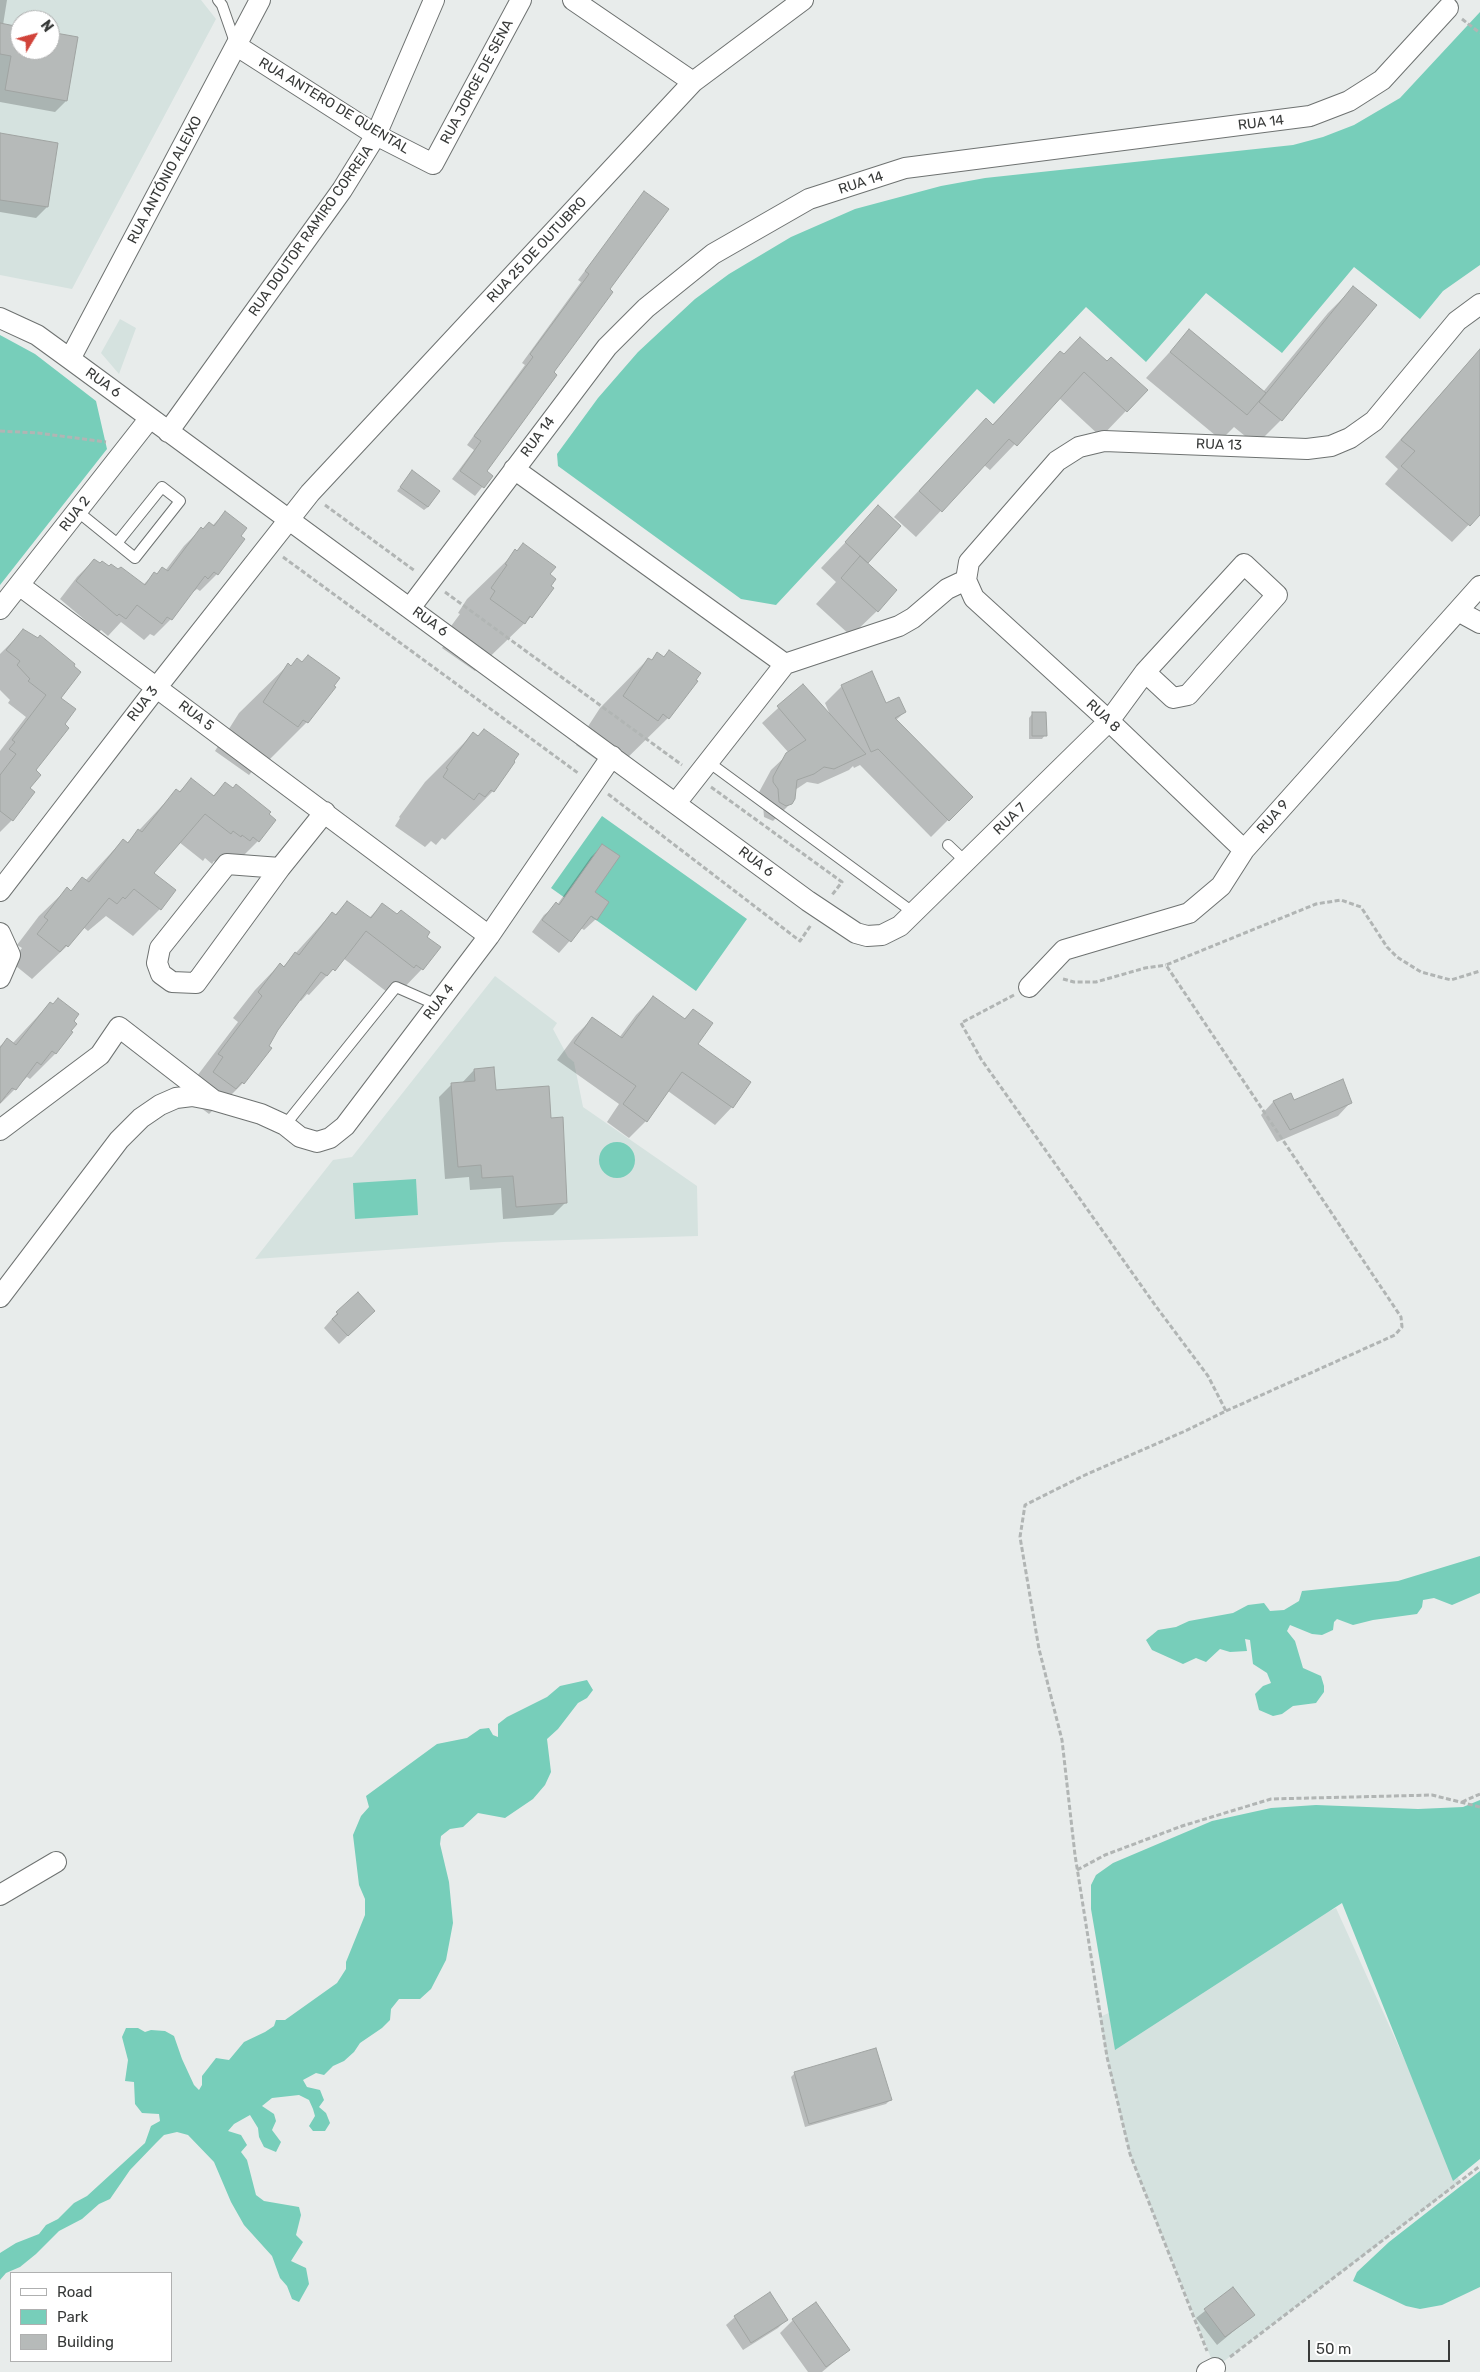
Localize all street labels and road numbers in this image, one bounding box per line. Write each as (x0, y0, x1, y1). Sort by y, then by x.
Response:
street label: RUA JORGE DE SENA (437, 17, 517, 147)
street label: RUA ANTERO DE QUENTAL (256, 54, 412, 158)
street label: RUA 14 (1237, 112, 1285, 134)
street label: RUA ANTÓNIO ALEIXO (124, 113, 206, 247)
street label: RUA DOUTOR RAMIRO CORREIA (245, 142, 377, 320)
street label: RUA 14 (836, 168, 886, 198)
street label: RUA 25 DE OUTUBRO (484, 194, 590, 306)
street label: RUA 6 (82, 364, 124, 402)
street label: RUA 14 (517, 413, 559, 461)
street label: RUA 13 (1196, 436, 1242, 454)
street label: RUA 2 (56, 493, 94, 535)
street label: RUA 6 (409, 603, 451, 641)
street label: RUA 3 (124, 683, 162, 725)
street label: RUA 8 (1082, 696, 1124, 736)
street label: RUA 5 (175, 697, 217, 735)
street label: RUA 9 (1253, 797, 1293, 837)
street label: RUA 7 (990, 799, 1030, 839)
street label: RUA 6 (735, 843, 777, 881)
street label: RUA 4 (420, 981, 458, 1023)

